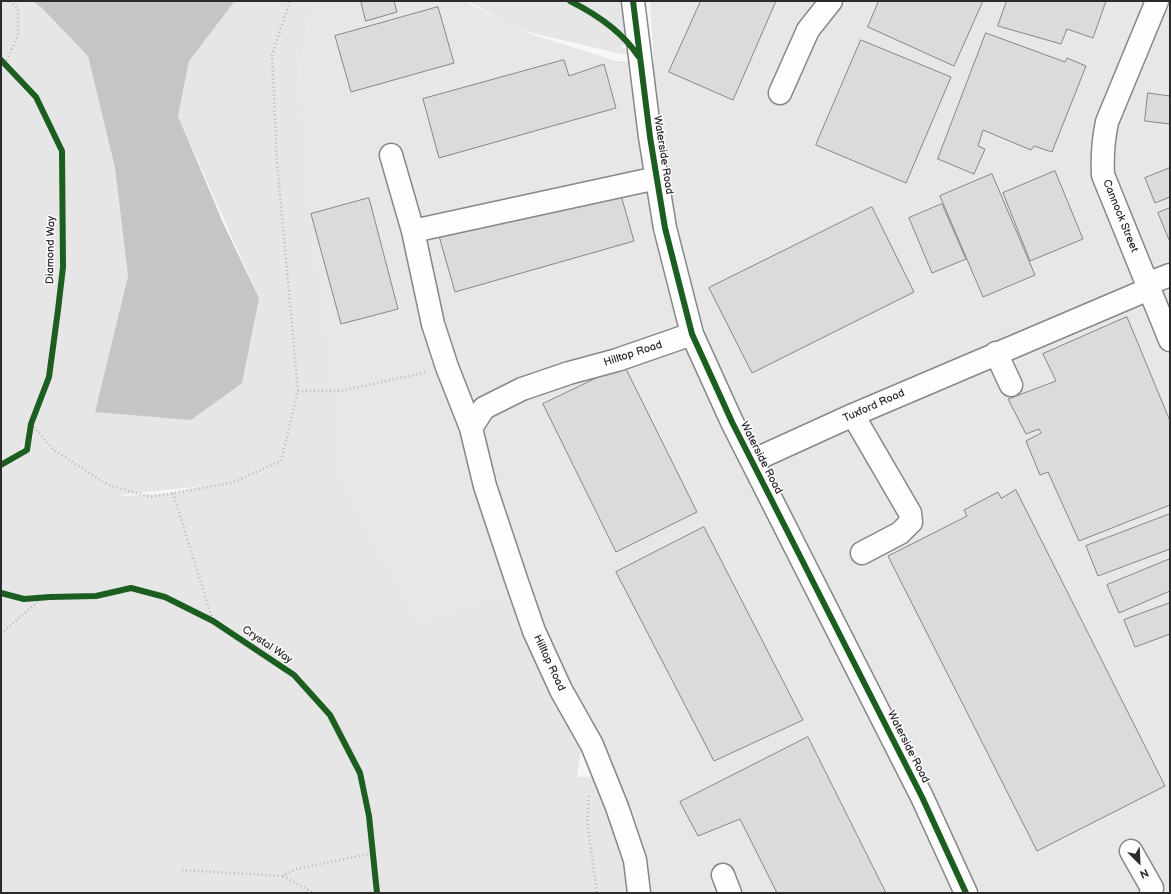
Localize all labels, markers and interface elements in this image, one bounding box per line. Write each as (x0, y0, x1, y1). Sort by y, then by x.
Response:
street label: Waterside Road (650, 115, 676, 195)
street label: Cannock Street (1099, 178, 1141, 254)
street label: Diamond Way (44, 216, 58, 284)
street label: Hilltop Road (602, 338, 664, 370)
street label: Tuxford Road (841, 387, 907, 425)
street label: Waterside Road (737, 420, 785, 496)
street label: Crystal Way (239, 623, 295, 667)
street label: Hilltop Road (530, 633, 568, 693)
street label: Waterside Road (884, 709, 932, 785)
north arrow (1119, 842, 1159, 882)
text: N (1138, 866, 1151, 881)

